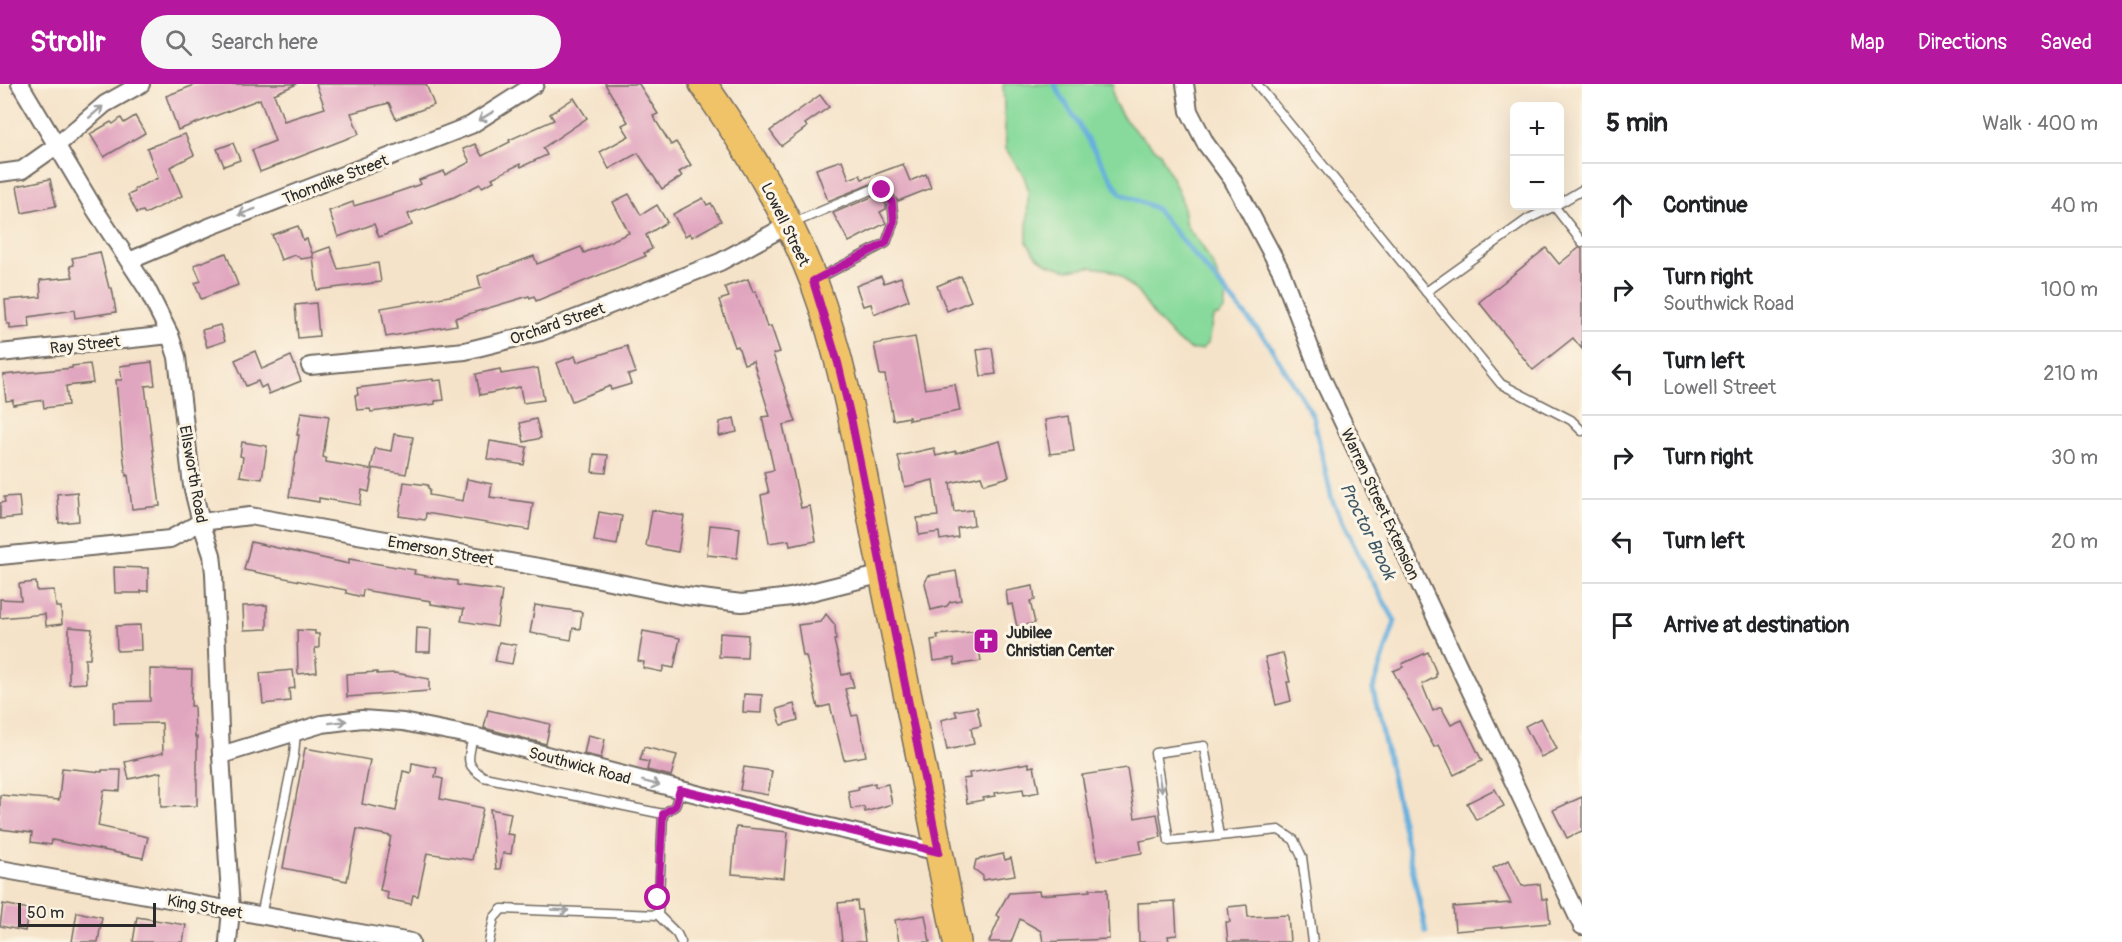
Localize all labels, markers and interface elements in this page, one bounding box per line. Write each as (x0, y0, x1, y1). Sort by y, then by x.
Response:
search box (141, 15, 561, 69)
text: Strollr (30, 25, 105, 60)
icon: search (162, 26, 195, 59)
text: Search here (210, 28, 318, 56)
text: Map (1850, 29, 1885, 56)
text: Directions (1918, 29, 2007, 56)
text: Saved (2040, 29, 2092, 56)
map controls (1510, 102, 1564, 210)
button: + (1510, 102, 1564, 156)
one-way arrow (88, 106, 104, 119)
text: 5 min (1606, 107, 1668, 139)
one-way arrow (478, 110, 495, 122)
text: Walk · 400 m (1982, 111, 2098, 136)
street label: Thorndike Street (280, 150, 392, 209)
button: − (1510, 156, 1564, 210)
route end (868, 176, 894, 202)
street label: Lowell Street (756, 179, 814, 270)
icon: ahead (1606, 189, 1639, 222)
text: Continue (1663, 191, 1747, 219)
text: 40 m (2051, 193, 2098, 218)
one-way arrow (239, 208, 257, 219)
text: Turn right (1663, 263, 1753, 291)
icon: right (1606, 273, 1639, 306)
text: 100 m (2041, 277, 2098, 302)
text: Southwick Road (1663, 291, 1794, 316)
street label: Orchard Street (507, 298, 608, 350)
street label: Ray Street (49, 331, 122, 359)
text: Turn left (1663, 347, 1745, 375)
icon: left (1606, 357, 1639, 390)
text: 210 m (2043, 361, 2098, 386)
text: Lowell Street (1663, 375, 1776, 400)
street label: Ellsworth Road (175, 424, 211, 525)
street label: Warren Street Extension (1336, 425, 1424, 583)
icon: right (1606, 441, 1639, 474)
text: Turn right (1663, 443, 1753, 471)
text: 30 m (2051, 445, 2098, 470)
water label: Proctor Brook (1334, 479, 1402, 585)
icon: left (1606, 525, 1639, 558)
text: Turn left (1663, 527, 1745, 555)
text: 20 m (2051, 529, 2098, 554)
street label: Emerson Street (386, 532, 496, 570)
icon: arrive (1606, 609, 1639, 642)
text: Arrive at destination (1663, 611, 1849, 639)
place label: Jubilee Christian Center (1006, 623, 1115, 661)
church icon: Jubilee Christian Center (971, 626, 1001, 656)
one-way arrow (327, 717, 347, 728)
street label: Southwick Road (526, 743, 633, 789)
one-way arrow (1155, 773, 1166, 793)
one-way arrow (641, 778, 660, 790)
route start (644, 884, 670, 910)
street label: King Street (166, 891, 245, 924)
scale bar (18, 900, 156, 928)
text: 50 m (27, 903, 64, 923)
one-way arrow (550, 905, 570, 916)

